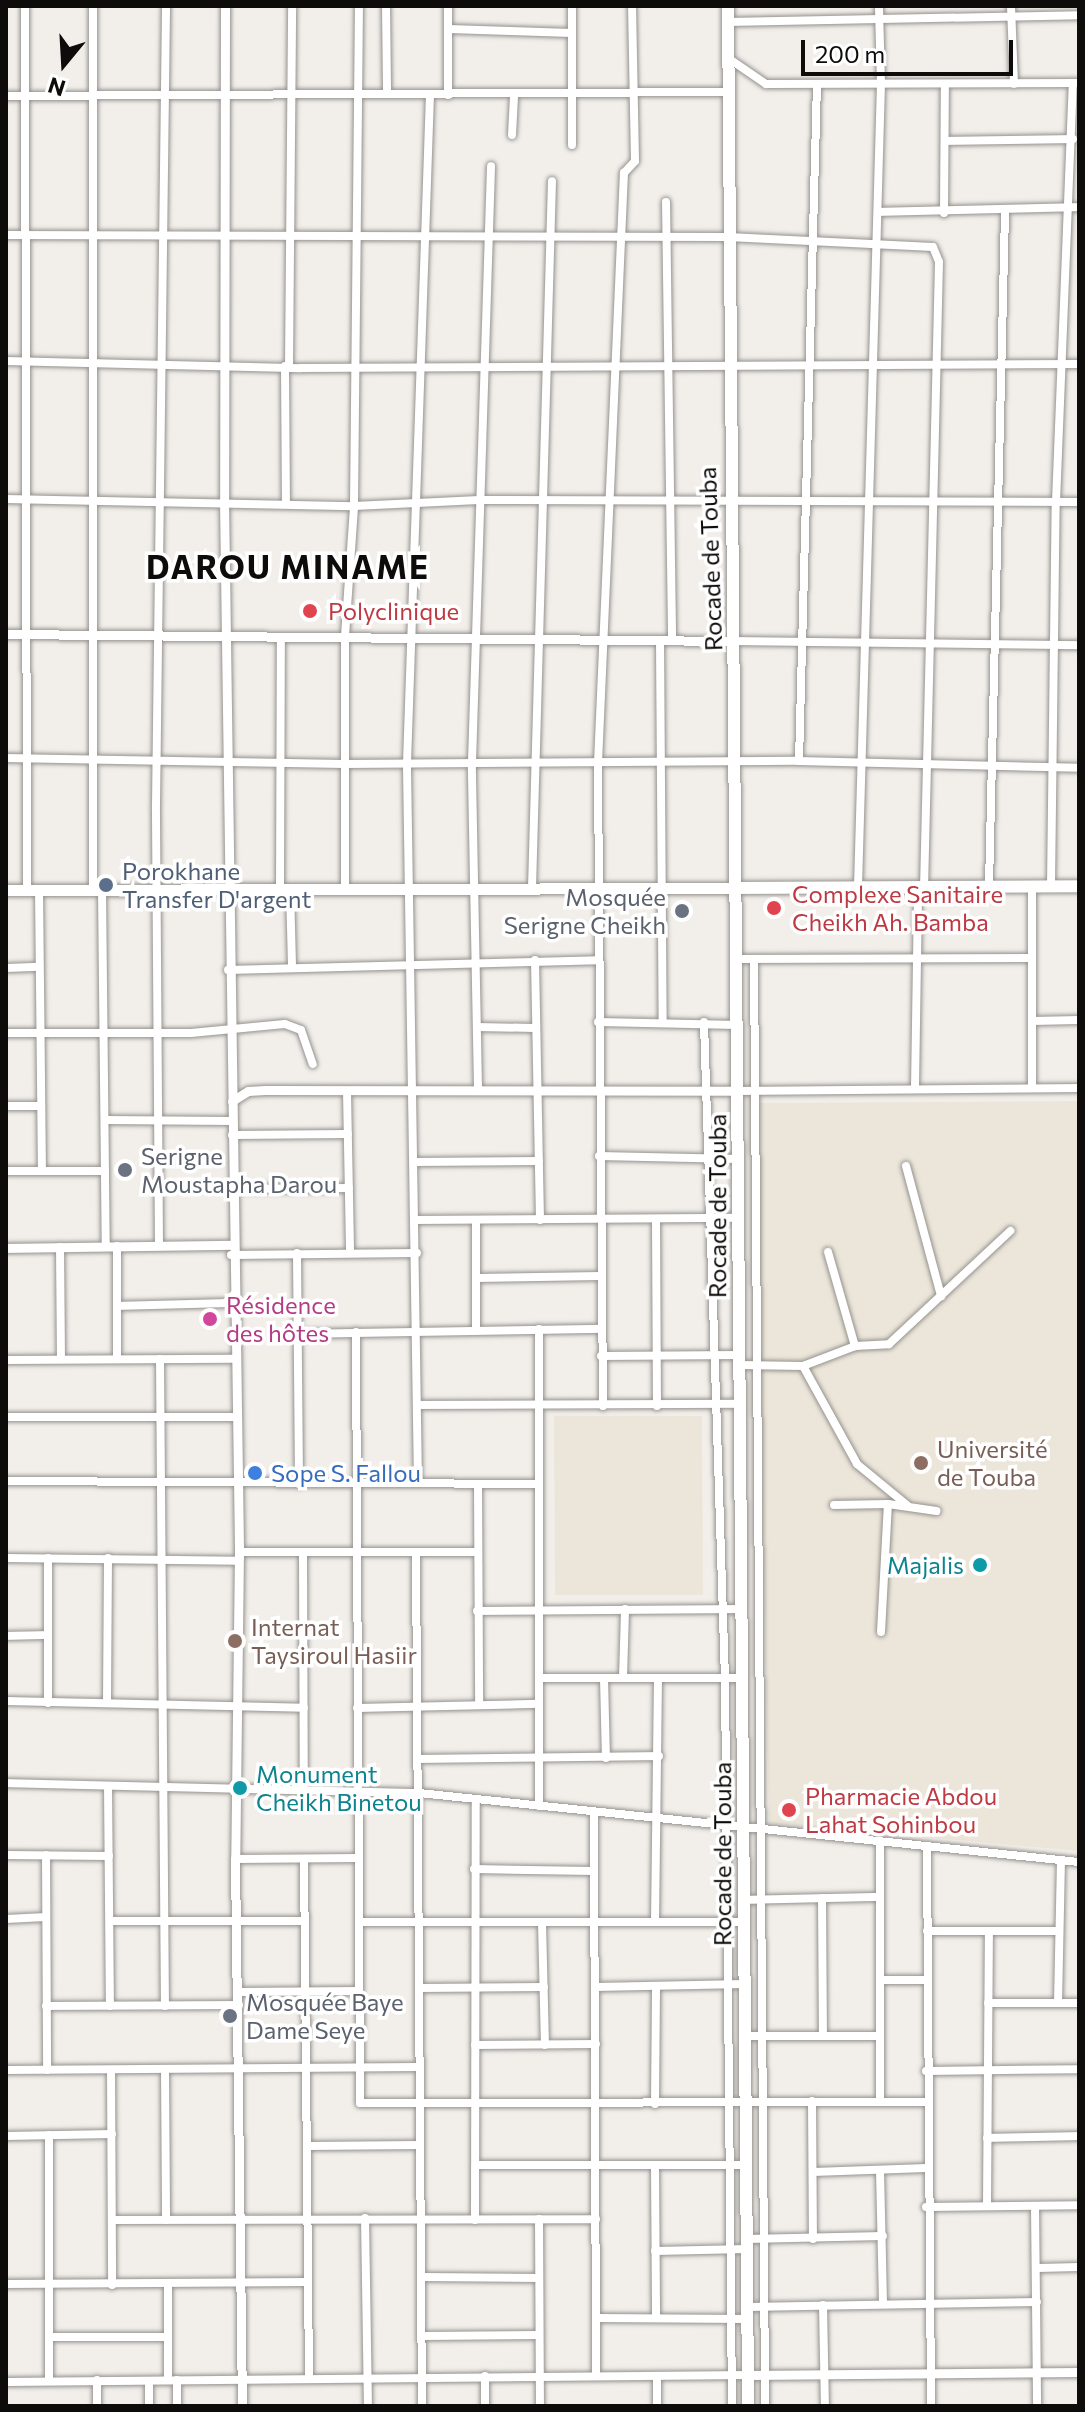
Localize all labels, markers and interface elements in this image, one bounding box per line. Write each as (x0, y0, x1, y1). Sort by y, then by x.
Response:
north arrow (24, 24, 104, 104)
scale bar (805, 24, 1017, 74)
text: 200 m (815, 39, 885, 68)
text: N (44, 72, 68, 103)
street label: Rocade de Touba (692, 466, 728, 652)
district label: DAROU MINAME (146, 547, 430, 585)
place label: Polyclinique (328, 597, 459, 625)
marker: Polyclinique (299, 600, 321, 622)
place label: Porokhane Transfer D'argent (122, 857, 311, 913)
marker: Porokhane Transfer D'argent (97, 876, 115, 894)
place label: Complexe Sanitaire Cheikh Ah. Bamba (792, 880, 1003, 936)
place label: Mosquée Serigne Cheikh (504, 883, 666, 939)
marker: Complexe Sanitaire Cheikh Ah. Bamba (763, 897, 785, 919)
marker: Mosquée Serigne Cheikh (673, 902, 691, 920)
street label: Rocade de Touba (703, 1114, 731, 1298)
place label: Serigne Moustapha Darou (141, 1142, 337, 1198)
marker: Serigne Moustapha Darou (116, 1161, 134, 1179)
place label: Résidence des hôtes (226, 1291, 336, 1347)
marker: Résidence des hôtes (201, 1310, 219, 1328)
place label: Université de Touba (937, 1435, 1048, 1491)
marker: Université de Touba (912, 1454, 930, 1472)
place label: Sope S. Fallou (271, 1459, 421, 1487)
marker: Sope S. Fallou (246, 1464, 264, 1482)
place label: Majalis (887, 1551, 964, 1579)
marker: Majalis (971, 1556, 989, 1574)
place label: Internat Taysiroul Hasiir (251, 1613, 417, 1669)
marker: Internat Taysiroul Hasiir (226, 1632, 244, 1650)
place label: Monument Cheikh Binetou (256, 1760, 422, 1816)
street label: Rocade de Touba (708, 1762, 736, 1946)
marker: Monument Cheikh Binetou (231, 1779, 249, 1797)
place label: Pharmacie Abdou Lahat Sohinbou (805, 1782, 997, 1838)
marker: Pharmacie Abdou Lahat Sohinbou (780, 1801, 798, 1819)
place label: Mosquée Baye Dame Seye (246, 1988, 404, 2044)
marker: Mosquée Baye Dame Seye (221, 2007, 239, 2025)

